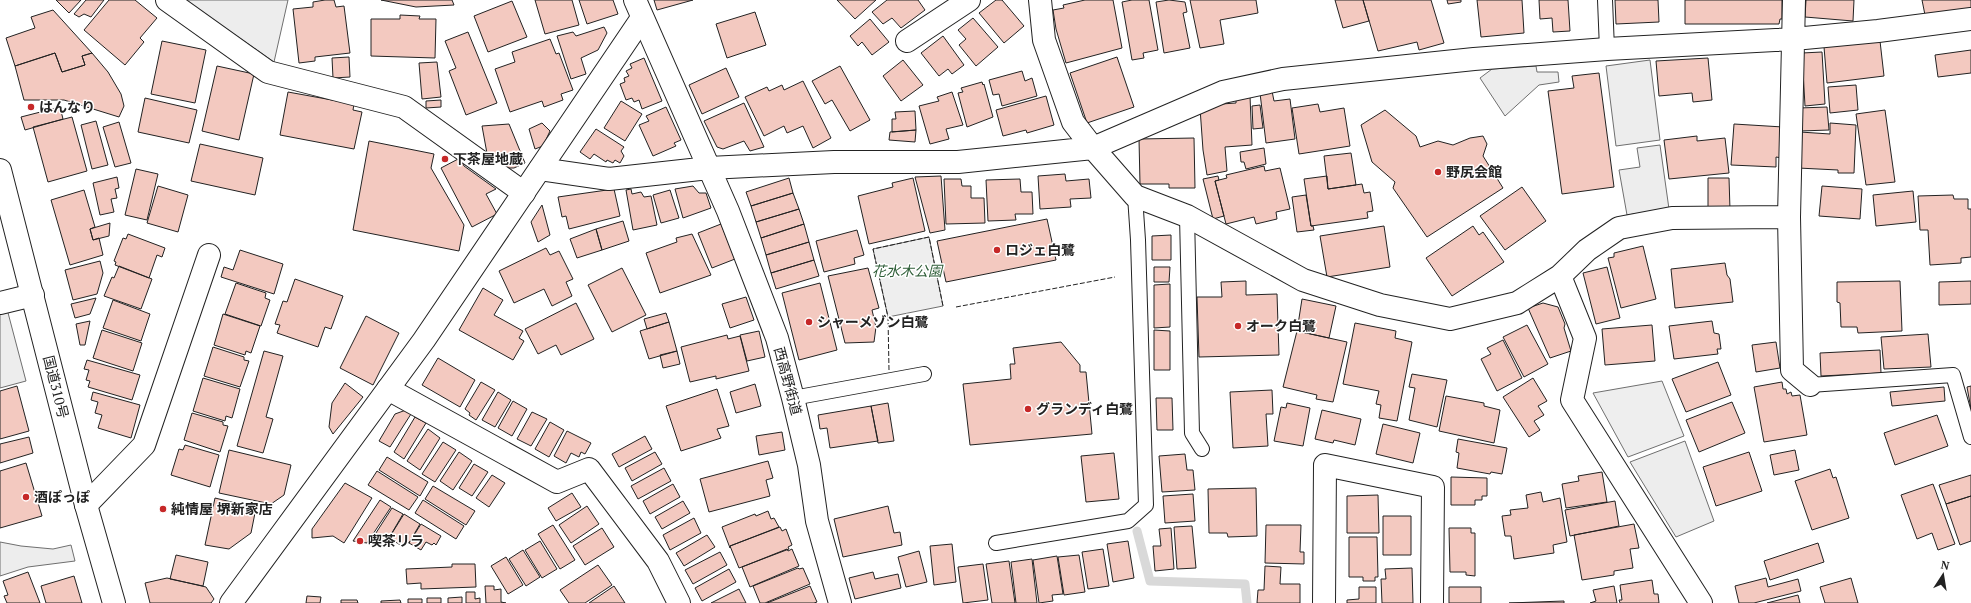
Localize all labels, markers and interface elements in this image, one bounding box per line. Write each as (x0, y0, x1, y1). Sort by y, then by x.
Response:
place label: はんなり (39, 97, 95, 116)
marker: はんなり (26, 102, 36, 112)
place label: 下茶屋地蔵 (453, 149, 523, 168)
marker: 下茶屋地蔵 (440, 154, 450, 164)
place label: 野尻会館 (1446, 162, 1502, 181)
marker: 野尻会館 (1433, 167, 1443, 177)
place label: ロジェ白鷺 (1005, 240, 1075, 259)
marker: ロジェ白鷺 (992, 245, 1002, 255)
park label: 花水木公園 (872, 261, 944, 280)
place label: シャーメゾン白鷺 (817, 312, 928, 331)
place label: オーク白鷺 (1246, 316, 1316, 335)
marker: シャーメゾン白鷺 (804, 317, 814, 327)
marker: オーク白鷺 (1233, 321, 1243, 331)
street label: 西高野街道 (770, 345, 807, 417)
street label: 国道310号 (39, 353, 73, 420)
place label: グランディ白鷺 (1036, 399, 1133, 418)
marker: グランディ白鷺 (1023, 404, 1033, 414)
place label: 酒ぽっぽ (34, 487, 90, 506)
marker: 酒ぽっぽ (21, 492, 31, 502)
place label: 純情屋 堺新家店 (171, 499, 273, 518)
marker: 純情屋 堺新家店 (158, 504, 168, 514)
place label: 喫茶リラ (368, 531, 424, 550)
marker: 喫茶リラ (355, 536, 365, 546)
north arrow (1923, 555, 1963, 595)
text: N (1940, 558, 1951, 573)

